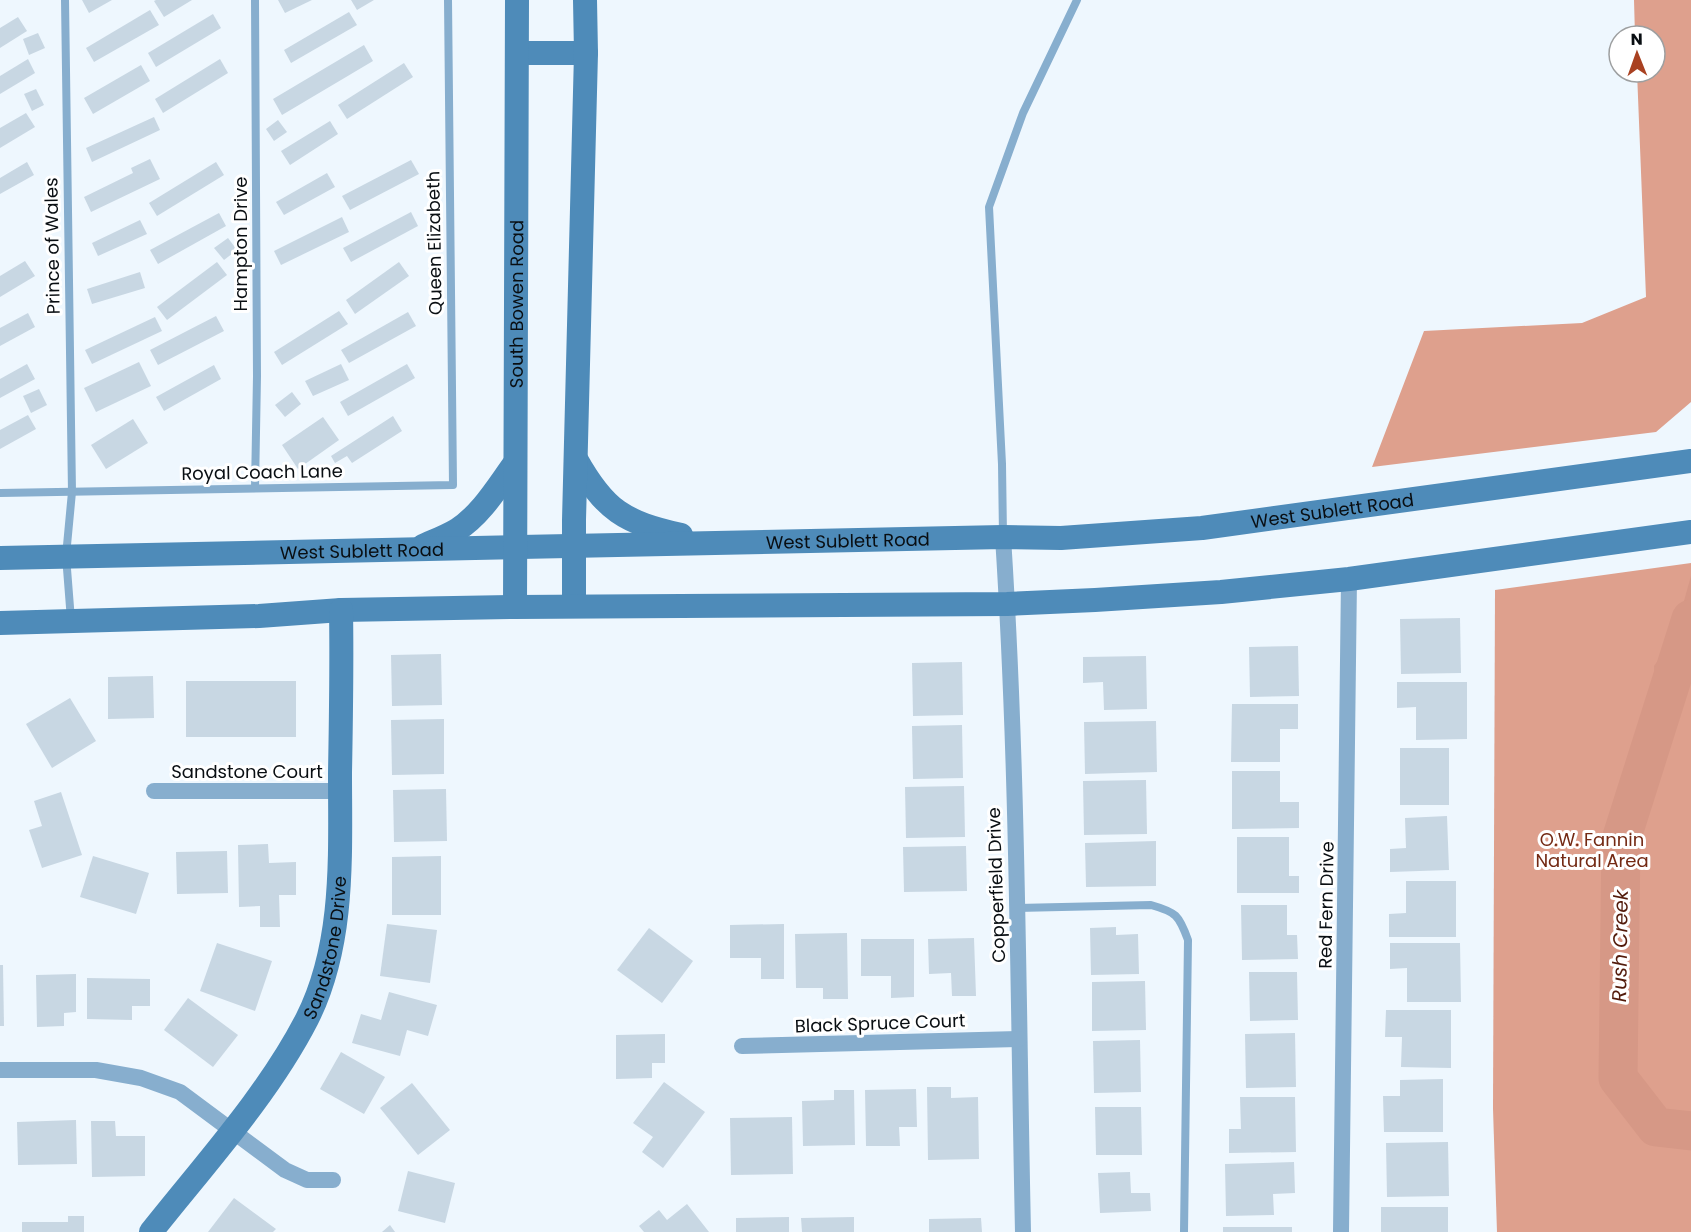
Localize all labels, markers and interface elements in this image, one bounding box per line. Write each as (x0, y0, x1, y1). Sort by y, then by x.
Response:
north arrow (1607, 24, 1667, 84)
text: N (1631, 28, 1643, 51)
street label: Queen Elizabeth (420, 171, 448, 315)
street label: Prince of Wales (38, 177, 66, 315)
street label: Hampton Drive (228, 177, 253, 311)
street label: South Bowen Road (503, 220, 529, 388)
street label: Royal Coach Lane (181, 458, 343, 486)
street label: West Sublett Road (1249, 487, 1415, 534)
street label: West Sublett Road (765, 526, 930, 554)
street label: West Sublett Road (280, 536, 444, 565)
street label: Sandstone Court (171, 759, 323, 784)
street label: Copperfield Drive (981, 807, 1011, 963)
park label: O.W. Fannin Natural Area (1535, 827, 1649, 873)
street label: Red Fern Drive (1312, 841, 1340, 969)
street label: Sandstone Drive (296, 875, 352, 1023)
water label: Rush Creek (1605, 888, 1635, 1002)
street label: Black Spruce Court (794, 1008, 966, 1038)

